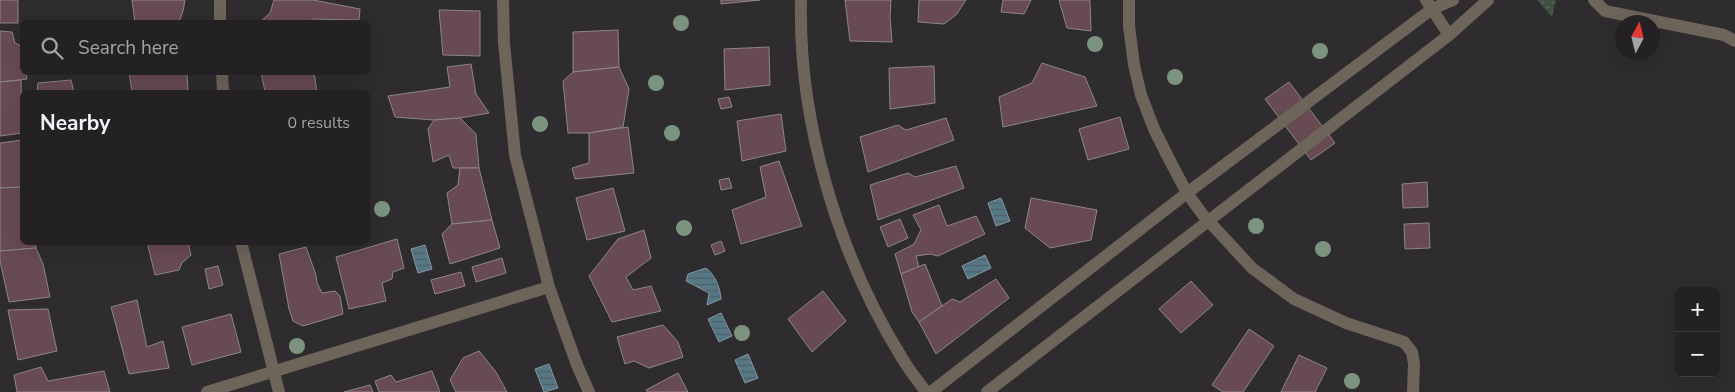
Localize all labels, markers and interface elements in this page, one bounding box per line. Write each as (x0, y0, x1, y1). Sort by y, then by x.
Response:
north arrow (1615, 15, 1660, 60)
search box (20, 20, 370, 75)
icon: search (38, 34, 66, 62)
text: Search here (78, 35, 179, 61)
text: Nearby (40, 109, 110, 137)
text: 0 results (288, 112, 350, 134)
map controls (1675, 287, 1720, 377)
button: + (1675, 287, 1720, 332)
button: − (1675, 332, 1720, 377)

